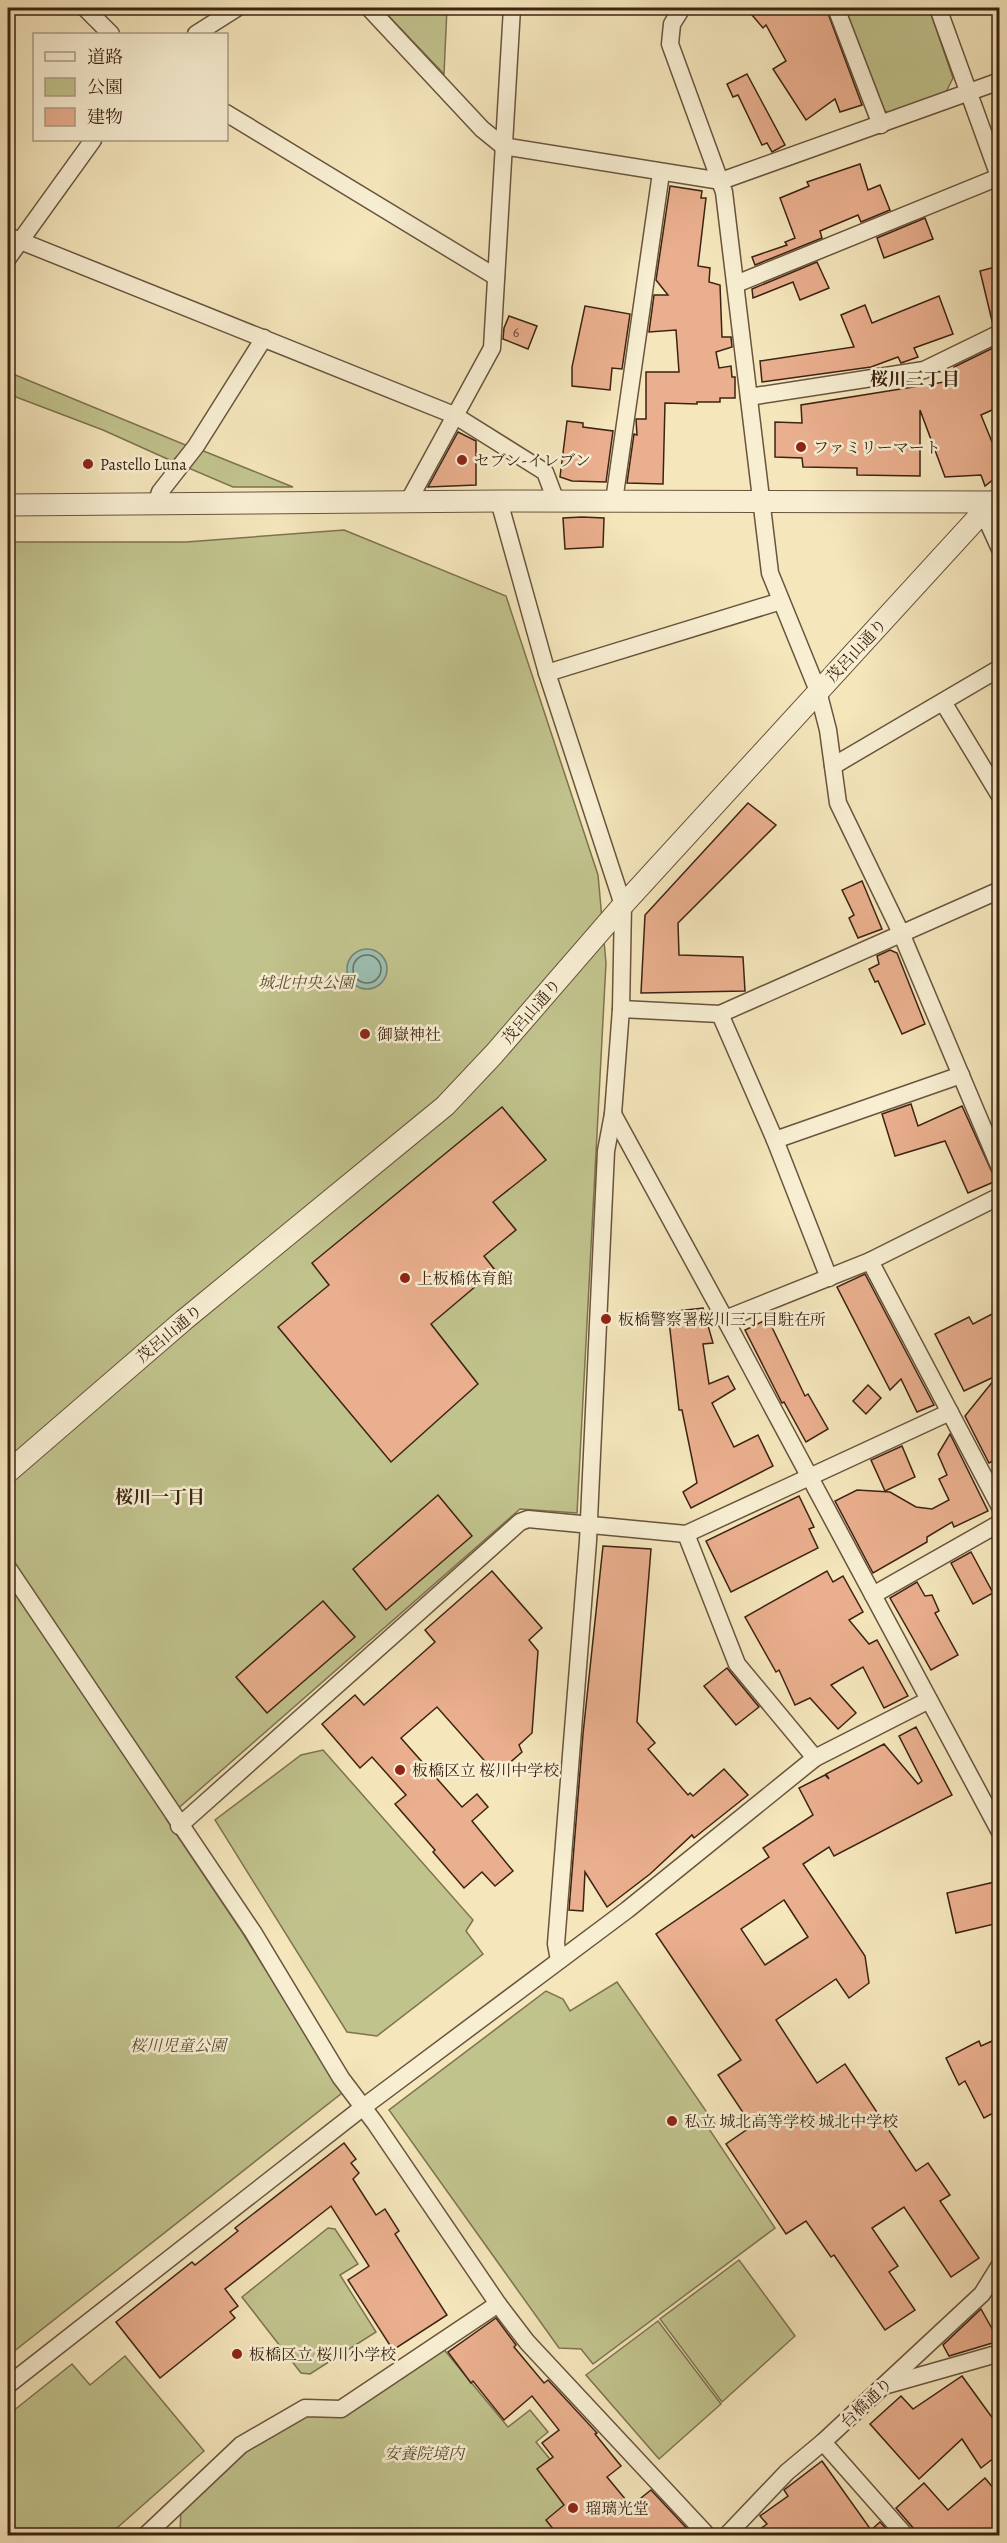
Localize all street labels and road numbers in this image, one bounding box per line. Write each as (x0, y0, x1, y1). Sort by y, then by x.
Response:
street label: 茂呂山通り (821, 614, 892, 687)
street label: 茂呂山通り (497, 974, 566, 1049)
street label: 茂呂山通り (132, 1300, 207, 1368)
street label: 台橋通り (836, 2373, 898, 2433)

